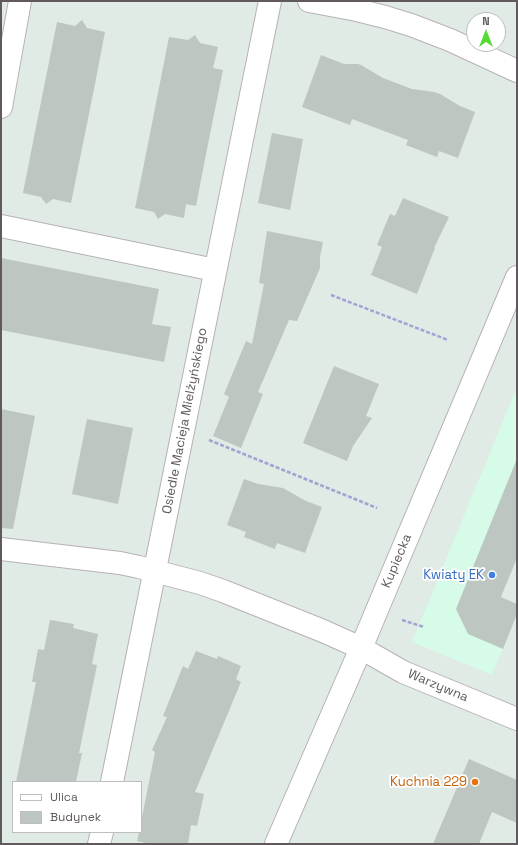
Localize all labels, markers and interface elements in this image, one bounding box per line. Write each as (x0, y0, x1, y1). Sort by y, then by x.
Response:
north arrow (466, 12, 506, 52)
text: N (482, 14, 490, 28)
street label: Osiedle Macieja Mielżyńskiego (159, 327, 211, 515)
street label: Kupiecka (379, 532, 415, 590)
place label: Kwiaty EK (423, 567, 484, 583)
marker: Kwiaty EK (487, 570, 497, 580)
street label: Warzywna (405, 666, 471, 706)
place label: Kuchnia 229 (390, 774, 467, 790)
marker: Kuchnia 229 (470, 777, 480, 787)
legend (12, 781, 142, 833)
text: Ulica (50, 789, 78, 805)
text: Budynek (50, 809, 101, 825)

